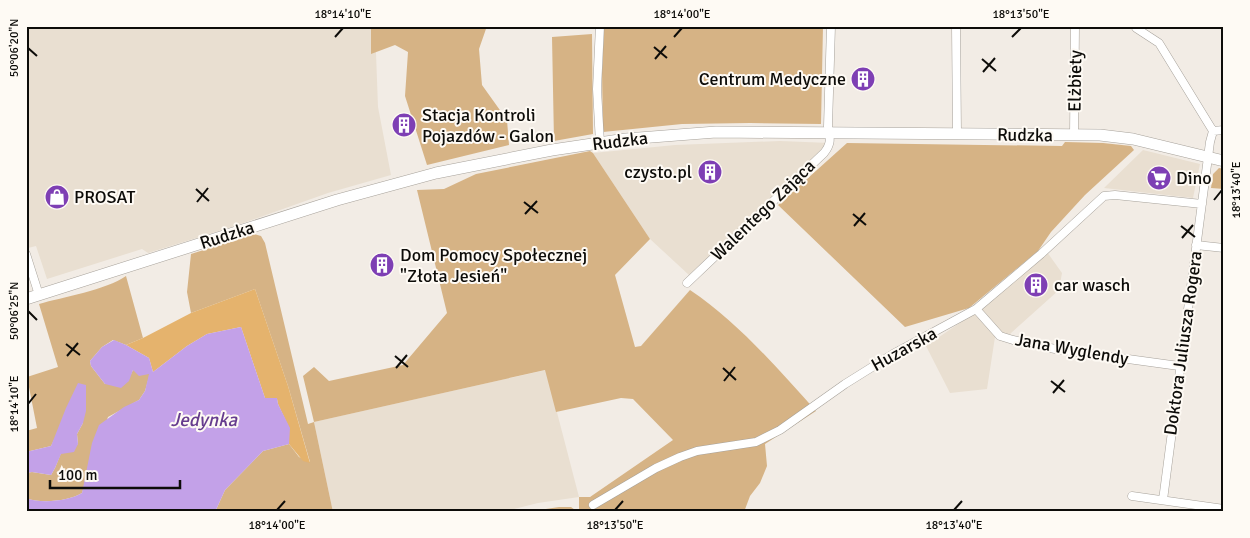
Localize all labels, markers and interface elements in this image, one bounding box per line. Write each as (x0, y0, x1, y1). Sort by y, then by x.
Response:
text: 18°14'10"E (314, 7, 372, 22)
text: 18°14'00"E (653, 7, 711, 22)
text: 18°13'50"E (992, 7, 1050, 22)
text: 50°06'20"N (7, 19, 22, 77)
street label: Elżbiety (1063, 49, 1087, 112)
building icon: Centrum Medyczne (850, 66, 876, 92)
place label: Centrum Medyczne (699, 68, 846, 90)
place label: Stacja Kontroli Pojazdów - Galon (422, 104, 554, 147)
building icon: Stacja Kontroli Pojazdów - Galon (391, 112, 417, 138)
street label: Rudzka (997, 124, 1053, 146)
street label: Rudzka (591, 127, 649, 155)
street label: Walentego Zająca (706, 155, 820, 265)
building icon: czysto.pl (697, 159, 723, 185)
place label: czysto.pl (624, 161, 692, 183)
text: 18°13'40"E (1229, 161, 1244, 219)
supermarket icon: Dino (1146, 165, 1172, 191)
place label: Dino (1176, 167, 1212, 189)
shop icon: PROSAT (44, 184, 70, 210)
place label: PROSAT (74, 186, 136, 208)
street label: Rudzka (197, 216, 257, 254)
place label: Dom Pomocy Społecznej "Złota Jesień" (400, 244, 587, 287)
street label: Doktora Juliusza Rogera (1159, 249, 1207, 437)
building icon: Dom Pomocy Społecznej "Złota Jesień" (369, 252, 395, 278)
building icon: car wasch (1023, 272, 1049, 298)
place label: car wasch (1054, 274, 1130, 296)
text: 50°06'25"N (7, 282, 22, 340)
street label: Huzarska (867, 322, 941, 376)
street label: Jana Wyglendy (1014, 328, 1131, 370)
text: 18°14'10"E (7, 375, 22, 433)
water label: Jedynka (171, 408, 239, 432)
scale bar (50, 458, 180, 490)
text: 100 m (58, 466, 98, 484)
text: 18°14'00"E (248, 518, 306, 533)
text: 18°13'50"E (586, 518, 644, 533)
text: 18°13'40"E (925, 518, 983, 533)

